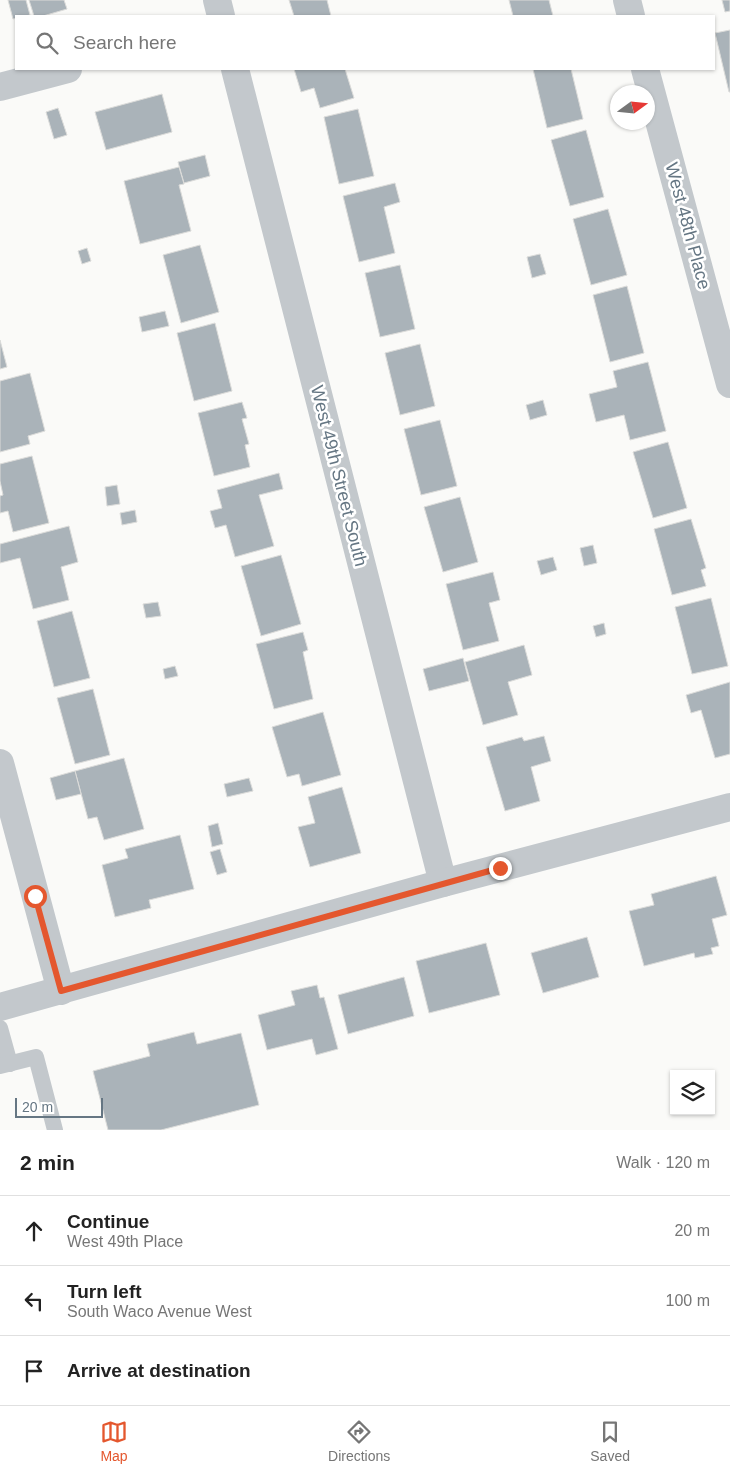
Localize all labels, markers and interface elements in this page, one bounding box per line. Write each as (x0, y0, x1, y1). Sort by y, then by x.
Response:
search box (15, 15, 715, 70)
icon: search (33, 29, 61, 57)
text: Search here (73, 32, 177, 53)
north arrow (610, 85, 655, 130)
street label: West 48th Place (661, 160, 715, 292)
street label: West 49th Street South (307, 383, 371, 569)
route end (489, 857, 512, 880)
route start (24, 885, 47, 908)
map controls (670, 1070, 715, 1115)
button: layers (670, 1070, 715, 1115)
scale bar (15, 1095, 102, 1118)
text: 20 m (22, 1099, 53, 1115)
text: 2 min (20, 1151, 75, 1174)
text: Walk · 120 m (616, 1154, 710, 1171)
text: Continue (67, 1211, 149, 1232)
icon: ahead (20, 1217, 48, 1245)
text: 20 m (674, 1222, 710, 1239)
text: West 49th Place (67, 1233, 183, 1250)
text: Turn left (67, 1281, 142, 1302)
icon: left (20, 1287, 48, 1315)
text: 100 m (666, 1292, 710, 1309)
text: South Waco Avenue West (67, 1303, 252, 1320)
icon: arrive (20, 1357, 48, 1385)
text: Arrive at destination (67, 1360, 251, 1381)
tab: Map (100, 1418, 128, 1464)
tab: Directions (328, 1418, 390, 1464)
tab: Saved (590, 1418, 630, 1464)

